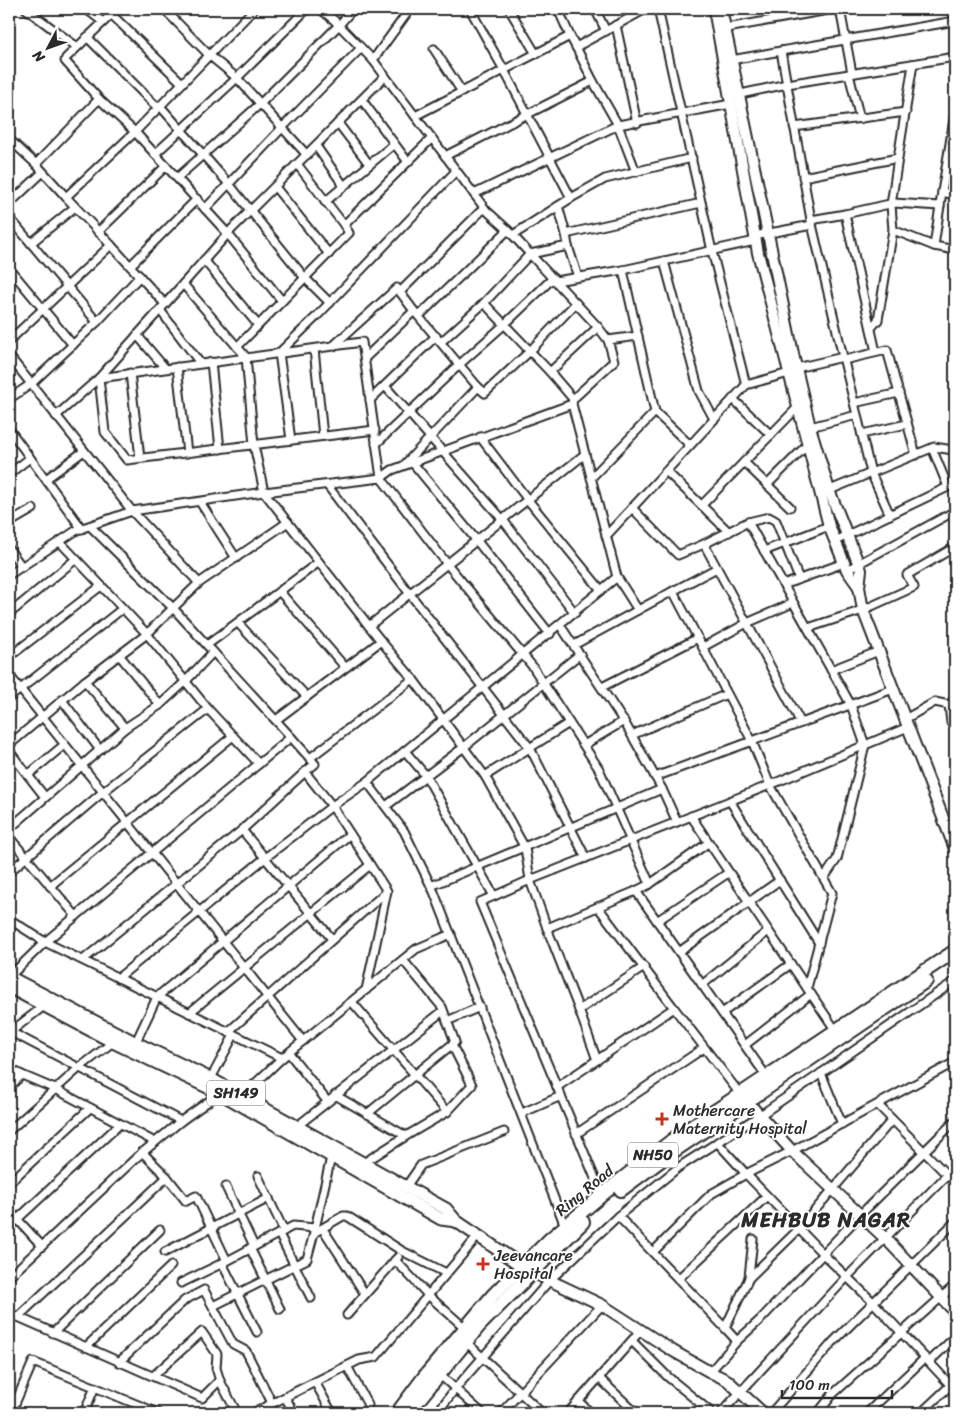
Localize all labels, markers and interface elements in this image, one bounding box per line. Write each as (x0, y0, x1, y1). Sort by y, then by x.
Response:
north arrow (22, 22, 72, 72)
text: N (26, 44, 52, 69)
road number: SH149 (207, 1080, 265, 1106)
place label: Mothercare Maternity Hospital (673, 1096, 807, 1143)
marker: Mothercare Maternity Hospital (655, 1112, 669, 1126)
road number: NH50 (628, 1142, 678, 1168)
street label: Ring Road (548, 1156, 621, 1224)
district label: MEHBUB NAGAR (740, 1201, 911, 1239)
place label: Jeevancare Hospital (493, 1241, 573, 1288)
marker: Jeevancare Hospital (476, 1257, 490, 1271)
scale bar (782, 1367, 892, 1399)
text: 100 m (789, 1372, 830, 1398)

